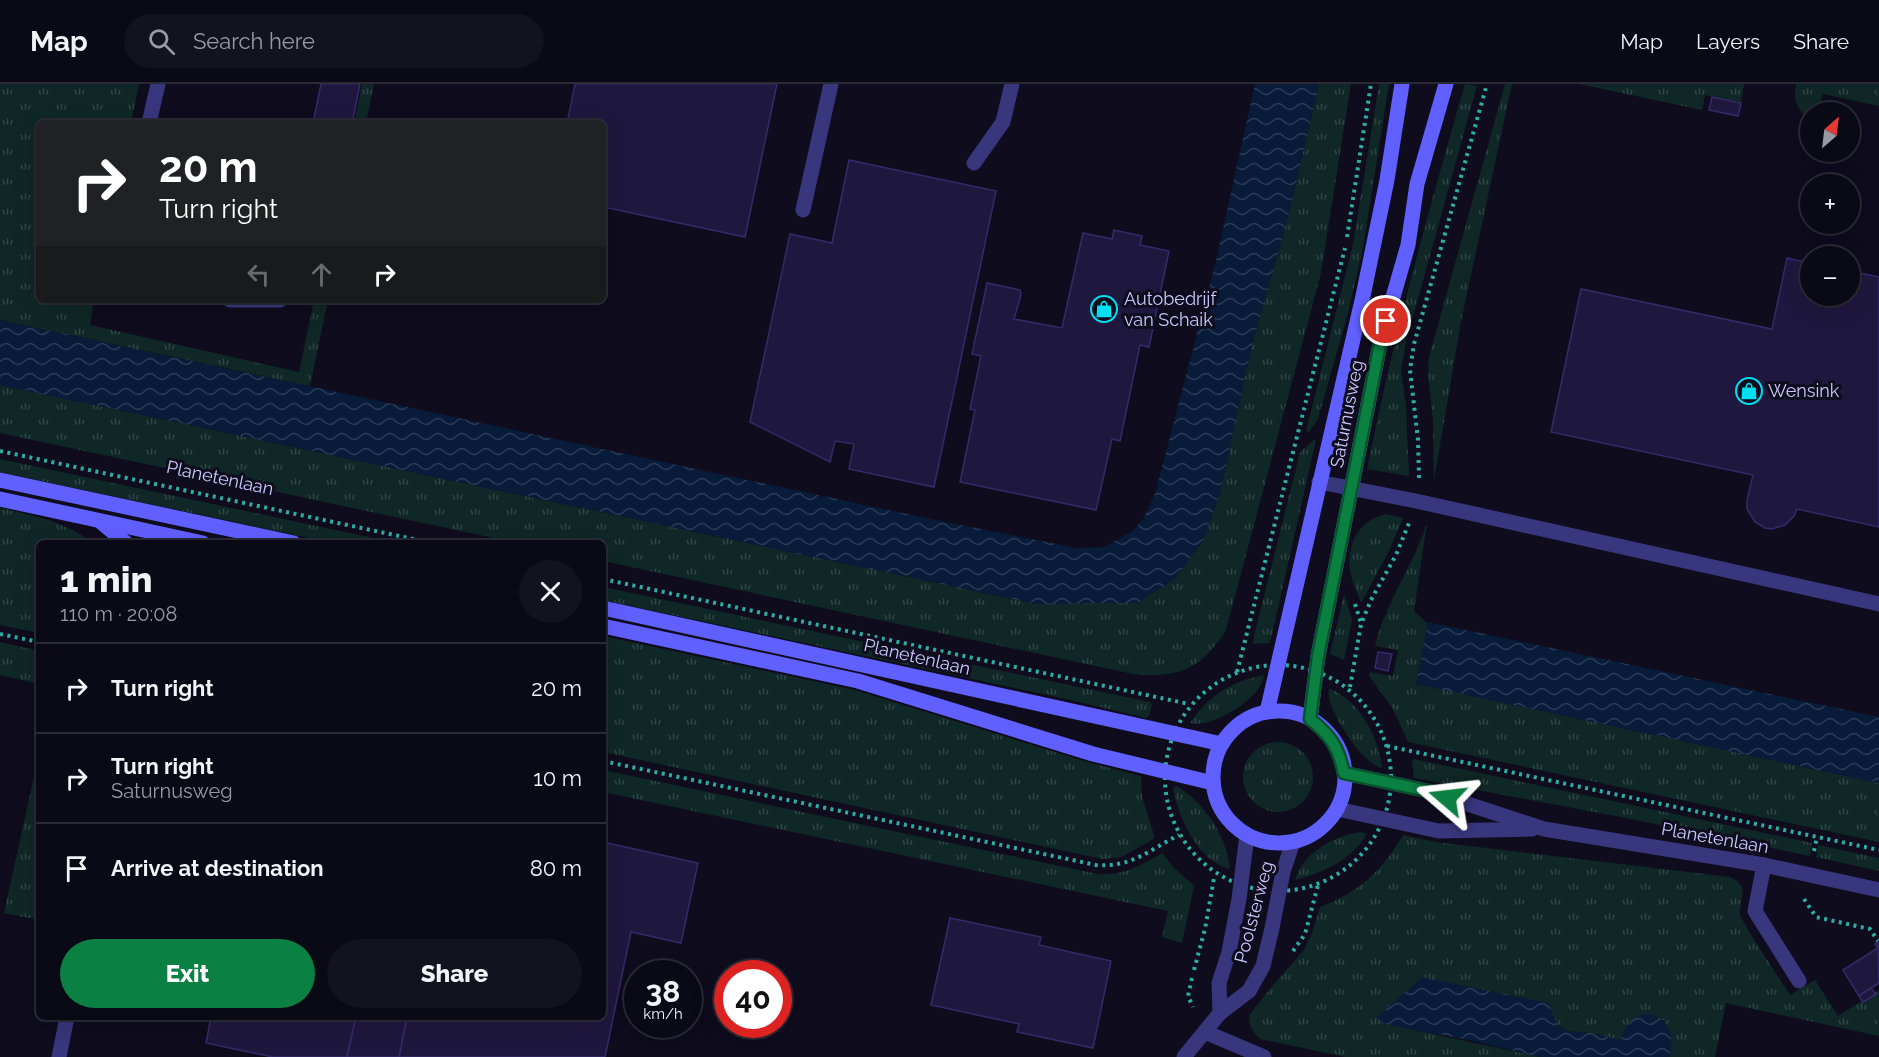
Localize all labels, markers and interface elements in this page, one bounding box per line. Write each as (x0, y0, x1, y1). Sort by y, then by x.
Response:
search box (124, 14, 544, 68)
text: Map (30, 25, 88, 58)
icon: search (145, 25, 178, 58)
text: Search here (193, 28, 315, 54)
text: Map (1620, 29, 1663, 54)
text: Layers (1696, 29, 1760, 54)
text: Share (1793, 29, 1849, 54)
north arrow (1800, 102, 1860, 162)
map controls (1800, 102, 1860, 306)
text: 20 m (159, 143, 258, 192)
icon: right (60, 144, 138, 222)
button: + (1800, 174, 1860, 234)
text: Turn right (159, 193, 278, 224)
button: − (1800, 246, 1860, 306)
icon: left (242, 258, 275, 291)
icon: ahead (305, 258, 338, 291)
icon: right (368, 258, 401, 291)
place label: Autobedrijf van Schaik (1124, 288, 1217, 330)
shop icon: Autobedrijf van Schaik (1089, 294, 1119, 324)
pin (1360, 295, 1411, 346)
icon: arrive (1369, 304, 1402, 337)
street label: Saturnusweg (1326, 358, 1367, 470)
shop icon: Wensink (1734, 376, 1764, 406)
place label: Wensink (1768, 380, 1840, 401)
street label: Planetenlaan (165, 456, 276, 499)
text: 1 min (60, 558, 152, 600)
button: close (519, 560, 582, 623)
text: 110 m · 20:08 (60, 602, 177, 626)
street label: Planetenlaan (862, 634, 972, 679)
icon: right (60, 672, 93, 705)
text: Turn right (111, 675, 214, 701)
text: 20 m (531, 675, 582, 701)
text: Turn right (111, 753, 214, 779)
icon: right (60, 762, 93, 795)
text: 10 m (533, 765, 582, 791)
position arrow (1415, 766, 1479, 830)
text: Saturnusweg (111, 779, 233, 803)
street label: Planetenlaan (1660, 818, 1770, 857)
icon: arrive (60, 852, 93, 885)
text: Arrive at destination (111, 855, 324, 881)
text: 80 m (530, 855, 582, 881)
street label: Poolsterweg (1230, 859, 1277, 965)
button: Exit (60, 939, 315, 1008)
button: Share (327, 939, 582, 1008)
speed limit sign: 40 (714, 960, 792, 1038)
text: 38 (646, 974, 680, 1009)
text: km/h (643, 1005, 683, 1023)

